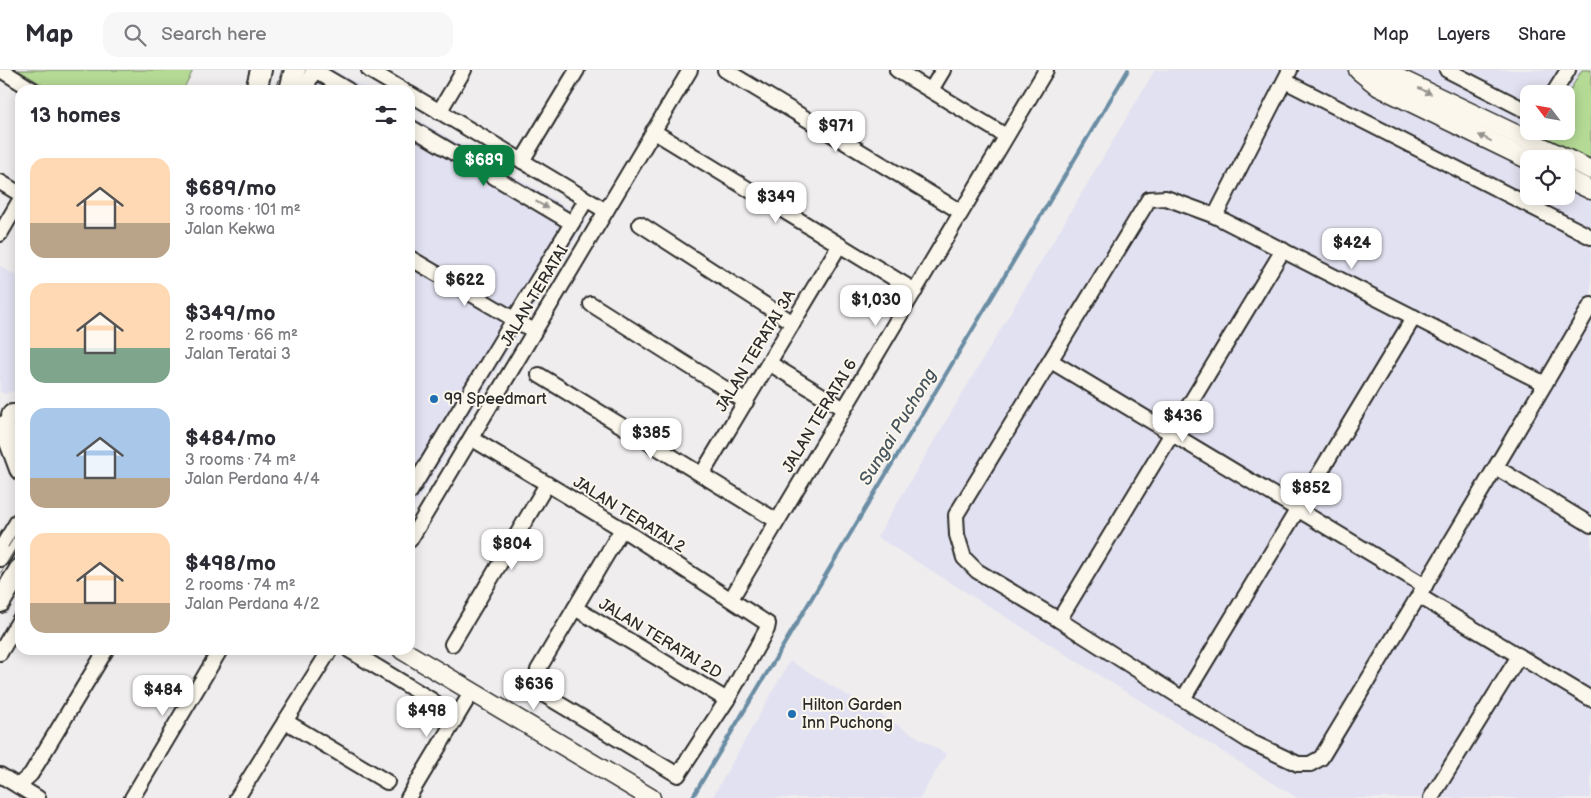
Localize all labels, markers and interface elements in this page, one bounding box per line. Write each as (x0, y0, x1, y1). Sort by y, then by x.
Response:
search box (103, 12, 453, 57)
text: Map (25, 20, 73, 49)
icon: search (121, 21, 149, 49)
text: Search here (161, 23, 267, 46)
text: Map (1373, 24, 1409, 45)
text: Layers (1437, 24, 1490, 45)
text: Share (1518, 24, 1566, 45)
north arrow (1520, 85, 1575, 140)
map controls (1520, 85, 1575, 205)
one-way arrow (1418, 87, 1432, 95)
icon: filters (372, 101, 400, 129)
text: 13 homes (30, 103, 121, 128)
pin: $971 (806, 111, 866, 153)
text: $971 (818, 117, 854, 136)
one-way arrow (1478, 134, 1492, 142)
pin: $689 (454, 144, 514, 187)
button: locate (1520, 150, 1575, 205)
text: $689 (464, 151, 504, 170)
text: $689/mo (185, 176, 276, 201)
icon: home (70, 178, 130, 238)
pin: $349 (746, 182, 806, 224)
text: $349 (757, 188, 795, 207)
text: 3 rooms · 101 m² (185, 201, 301, 220)
one-way arrow (535, 201, 550, 209)
text: Jalan Kekwa (185, 220, 275, 239)
pin: $424 (1322, 228, 1382, 270)
text: $424 (1333, 234, 1371, 253)
street label: JALAN TERATAI (497, 242, 573, 350)
pin: $622 (435, 264, 495, 307)
text: $622 (445, 271, 485, 290)
pin: $1,030 (835, 284, 917, 327)
street label: JALAN TERATAI 3A (712, 287, 800, 415)
text: $1,030 (851, 291, 901, 310)
text: $349/mo (185, 301, 276, 326)
icon: home (70, 303, 130, 363)
text: 2 rooms · 66 m² (185, 326, 298, 345)
text: Jalan Teratai 3 (185, 345, 291, 364)
street label: JALAN TERATAI 6 (779, 356, 861, 476)
water label: Sungai Puchong (855, 365, 941, 489)
place label: 99 Speedmart (444, 390, 547, 409)
marker: 99 Speedmart (428, 393, 440, 405)
pin: $436 (1153, 400, 1213, 443)
text: $436 (1163, 407, 1203, 426)
pin: $385 (621, 418, 681, 460)
text: $385 (632, 424, 670, 443)
text: $484/mo (185, 426, 276, 451)
icon: home (70, 428, 130, 488)
text: 3 rooms · 74 m² (185, 451, 296, 470)
text: Jalan Perdana 4/4 (185, 470, 320, 489)
pin: $852 (1281, 472, 1341, 515)
street label: JALAN TERATAI 2 (570, 473, 689, 557)
text: $852 (1292, 479, 1330, 498)
pin: $804 (482, 528, 542, 571)
text: $804 (492, 535, 532, 554)
text: $498/mo (185, 551, 276, 576)
icon: home (70, 553, 130, 613)
text: 2 rooms · 74 m² (185, 576, 296, 595)
text: Jalan Perdana 4/2 (185, 595, 319, 614)
street label: JALAN TERATAI 2D (595, 595, 725, 683)
pin: $636 (504, 668, 564, 711)
pin: $484 (133, 674, 193, 717)
text: $636 (514, 675, 554, 694)
text: $484 (143, 681, 183, 700)
pin: $498 (397, 696, 457, 738)
place label: Hilton Garden Inn Puchong (802, 696, 902, 733)
text: $498 (408, 702, 446, 721)
marker: Hilton Garden Inn Puchong (786, 708, 798, 720)

